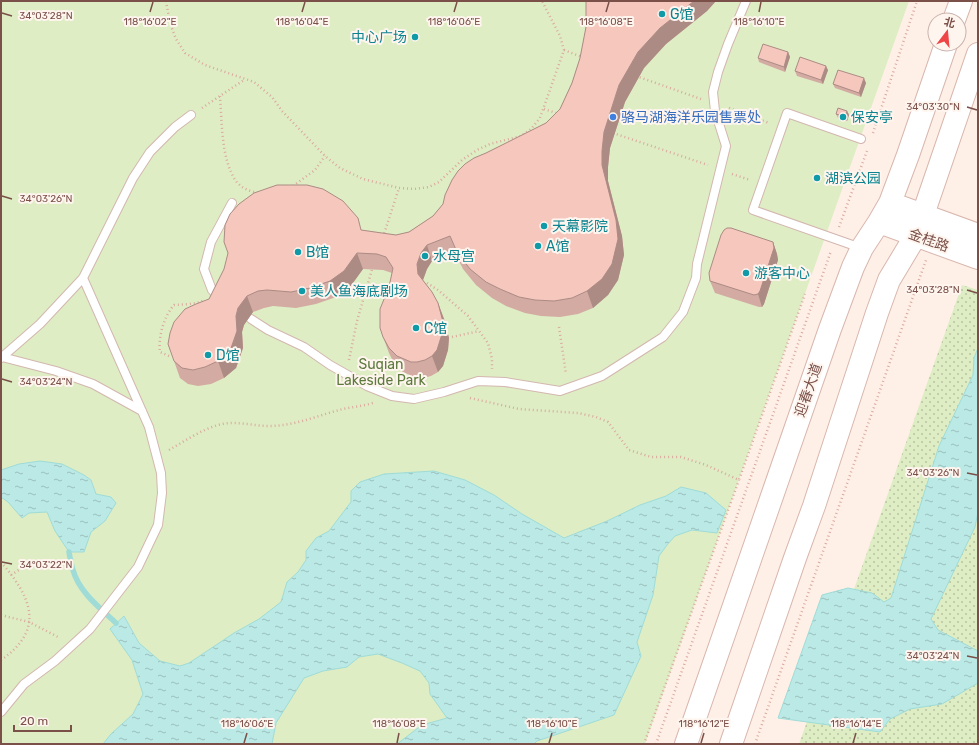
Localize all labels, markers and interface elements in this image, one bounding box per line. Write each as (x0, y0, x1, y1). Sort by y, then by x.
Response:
place label: G馆 (670, 6, 694, 23)
marker: G馆 (657, 9, 667, 19)
text: 34°03'28"N (19, 10, 73, 22)
north arrow (927, 12, 967, 52)
text: 北 (943, 15, 957, 31)
text: 118°16'02"E (124, 16, 176, 28)
text: 118°16'04"E (275, 16, 329, 28)
text: 118°16'06"E (428, 16, 480, 28)
text: 118°16'08"E (579, 16, 633, 28)
text: 118°16'10"E (733, 16, 785, 28)
place label: 中心广场 (351, 29, 407, 46)
marker: 中心广场 (410, 32, 420, 42)
text: 34°03'30"N (906, 101, 960, 113)
place label: 骆马湖海洋乐园售票处 (621, 109, 761, 126)
place label: 保安亭 (851, 109, 893, 126)
marker: 骆马湖海洋乐园售票处 (608, 112, 618, 122)
marker: 保安亭 (838, 112, 848, 122)
place label: 湖滨公园 (825, 170, 881, 187)
marker: 湖滨公园 (812, 173, 822, 183)
text: 34°03'26"N (20, 193, 72, 205)
place label: 天幕影院 (552, 218, 608, 235)
marker: 天幕影院 (539, 221, 549, 231)
street label: 金桂路 (906, 225, 951, 256)
place label: A馆 (546, 238, 569, 255)
marker: A馆 (533, 241, 543, 251)
place label: B馆 (306, 244, 329, 261)
marker: B馆 (293, 247, 303, 257)
place label: 水母宫 (433, 248, 475, 265)
marker: 水母宫 (420, 251, 430, 261)
place label: 游客中心 (754, 265, 810, 282)
marker: 游客中心 (741, 268, 751, 278)
place label: 美人鱼海底剧场 (310, 283, 408, 300)
text: 34°03'28"N (906, 284, 960, 296)
marker: 美人鱼海底剧场 (297, 286, 307, 296)
place label: C馆 (424, 320, 447, 337)
marker: C馆 (411, 323, 421, 333)
place label: D馆 (216, 347, 240, 364)
marker: D馆 (203, 350, 213, 360)
park label: Suqian Lakeside Park (336, 356, 427, 389)
street label: 迎春大道 (791, 361, 826, 419)
text: 34°03'24"N (19, 376, 73, 388)
text: 34°03'26"N (907, 467, 959, 479)
text: 34°03'22"N (19, 559, 73, 571)
text: 34°03'24"N (906, 650, 960, 662)
scale bar (14, 707, 71, 733)
text: 20 m (20, 714, 48, 728)
text: 118°16'06"E (221, 718, 273, 730)
text: 118°16'08"E (372, 718, 426, 730)
text: 118°16'10"E (526, 718, 578, 730)
text: 118°16'12"E (679, 718, 729, 730)
text: 118°16'14"E (831, 718, 882, 730)

